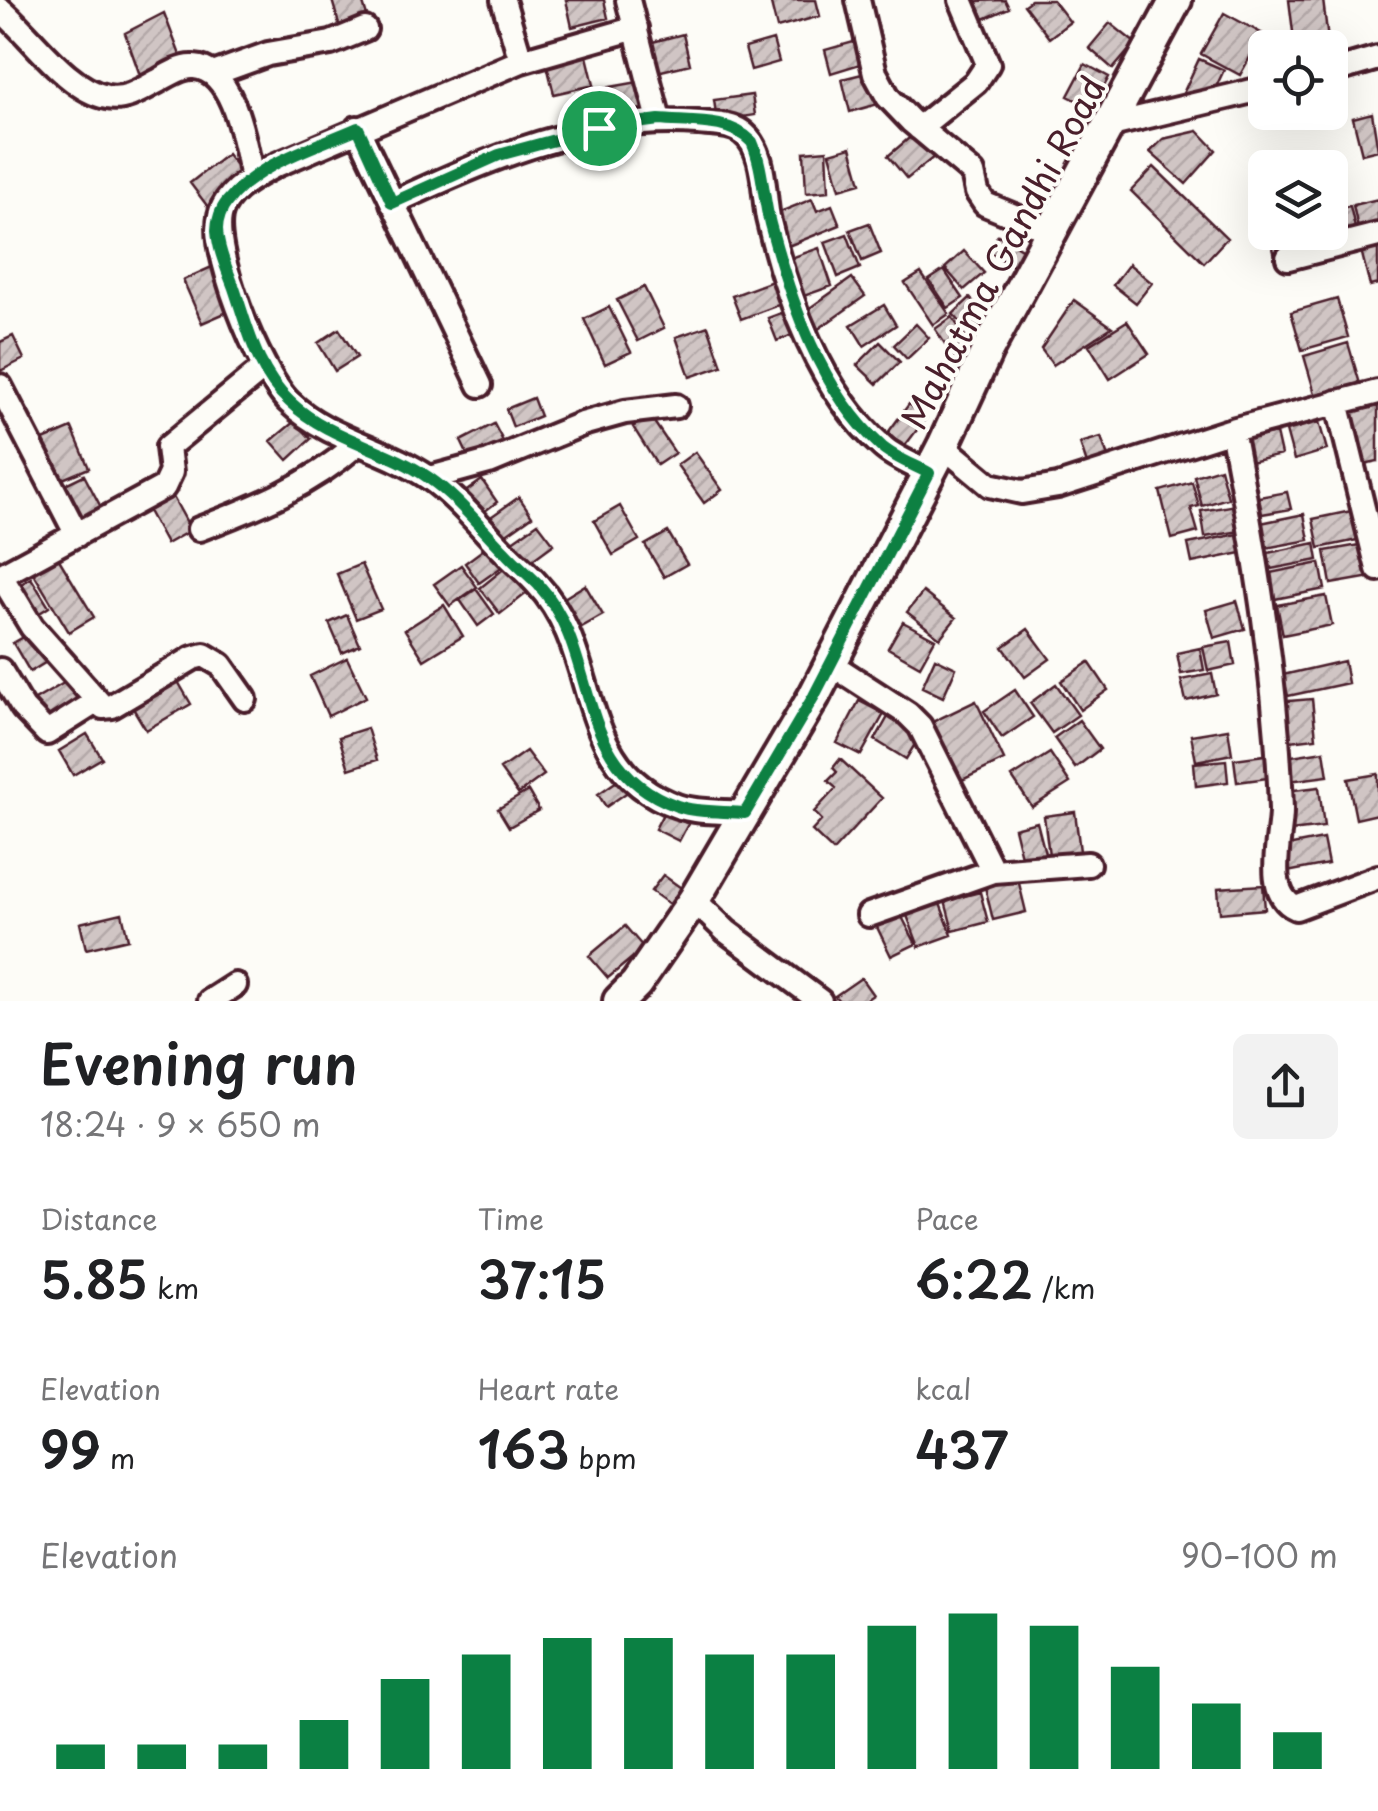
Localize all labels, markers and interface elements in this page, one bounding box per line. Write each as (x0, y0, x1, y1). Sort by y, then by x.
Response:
map controls (1248, 30, 1348, 250)
button: locate (1248, 30, 1348, 130)
street label: Mahatma Gandhi Road (886, 66, 1118, 438)
pin (557, 86, 642, 171)
icon: arrive (572, 101, 627, 156)
button: layers (1248, 150, 1348, 250)
text: Evening run (40, 1021, 358, 1104)
button: share (1233, 1034, 1338, 1139)
text: 18:24 · 9 × 650 m (40, 1100, 321, 1148)
text: Distance (40, 1197, 158, 1240)
text: Time (478, 1197, 544, 1240)
text: Pace (915, 1197, 979, 1240)
text: 5.85 (40, 1240, 148, 1316)
text: 37:15 (478, 1240, 606, 1316)
text: 6:22 (915, 1240, 1033, 1316)
text: km (148, 1266, 199, 1309)
text: /km (1033, 1266, 1096, 1309)
text: Elevation (40, 1367, 161, 1410)
text: Heart rate (478, 1367, 619, 1410)
text: kcal (915, 1367, 971, 1410)
text: 99 (40, 1410, 101, 1486)
text: 163 (478, 1410, 570, 1486)
text: 437 (915, 1410, 1008, 1486)
text: m (101, 1436, 135, 1479)
text: bpm (570, 1436, 637, 1479)
text: Elevation (40, 1531, 178, 1579)
text: 90–100 m (1181, 1531, 1338, 1579)

